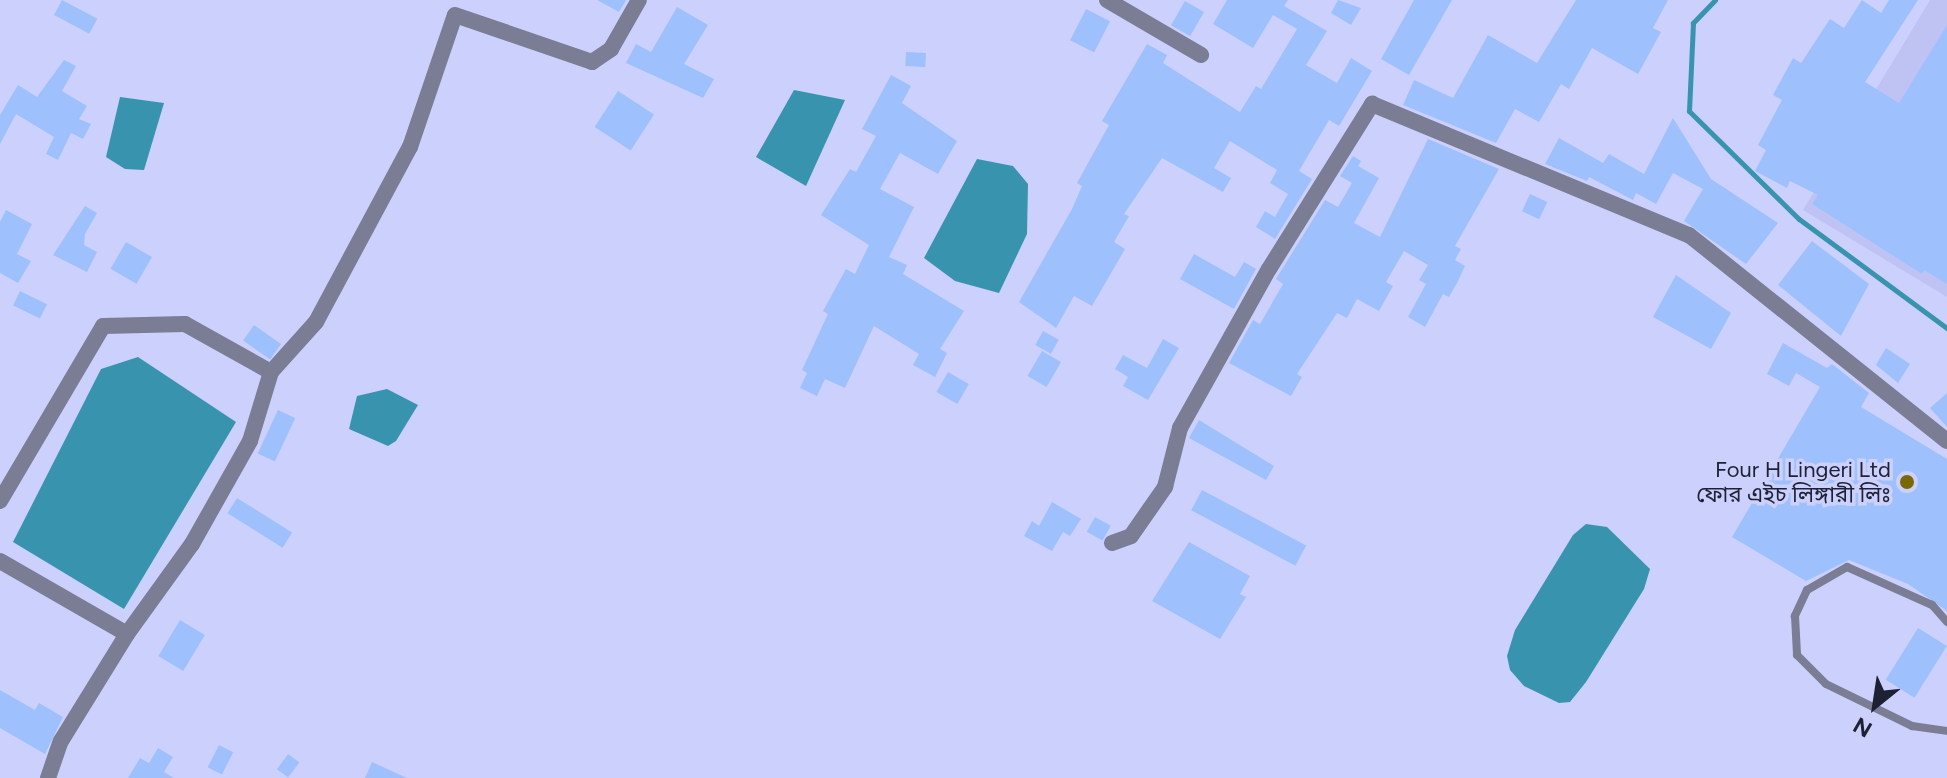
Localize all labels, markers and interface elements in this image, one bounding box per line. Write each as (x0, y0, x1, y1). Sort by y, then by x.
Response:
place label: Four H Lingeri Ltd ফোর এইচ লিঙ্গারী লিঃ (1696, 456, 1891, 508)
marker: Four H Lingeri Ltd ফোর এইচ লিঙ্গারী লিঃ (1898, 473, 1916, 491)
north arrow (1835, 666, 1915, 746)
text: N (1849, 711, 1877, 743)

